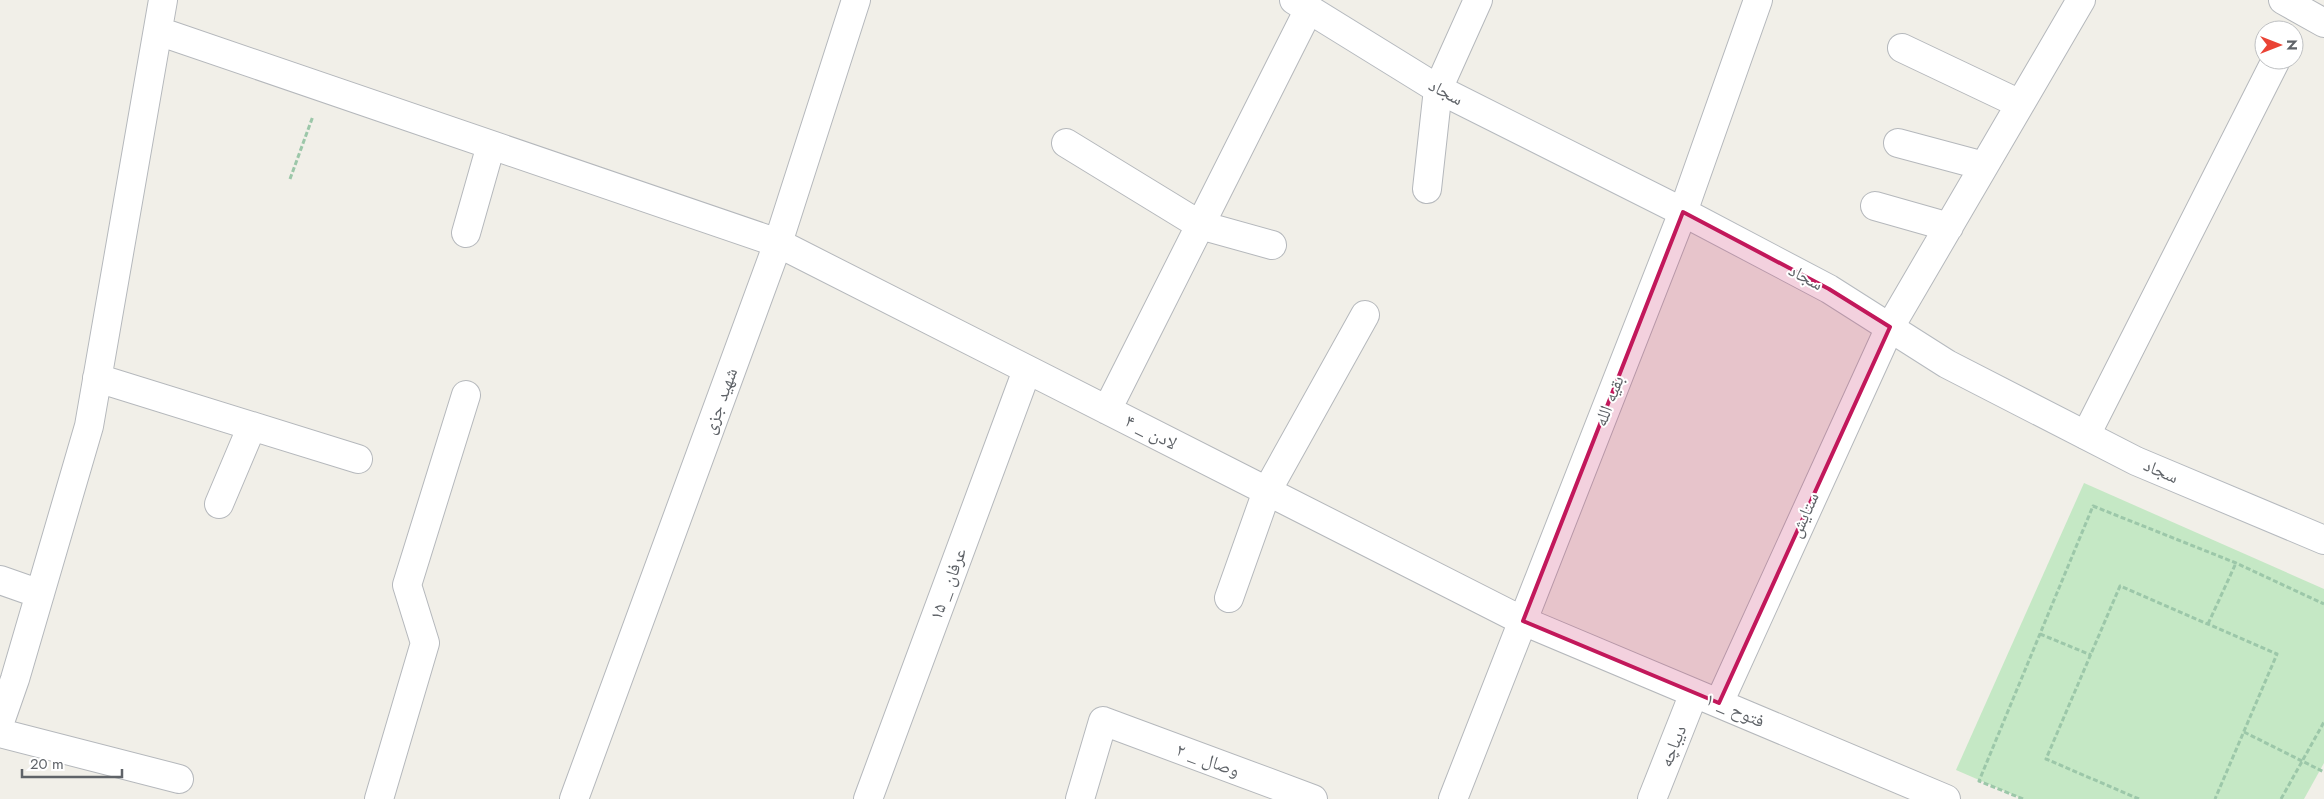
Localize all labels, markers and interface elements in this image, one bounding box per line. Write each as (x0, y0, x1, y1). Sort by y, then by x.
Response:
north arrow (2254, 20, 2304, 70)
text: N (2282, 39, 2302, 51)
street label: سجاد (1424, 72, 1468, 112)
street label: سجاد (1784, 257, 1828, 297)
street label: شهید جزی (696, 364, 744, 438)
street label: بقیه الله (1587, 372, 1631, 430)
street label: لادن _ ۴ (1120, 408, 1182, 456)
street label: سجاد (2139, 452, 2183, 490)
street label: ستایش (1782, 488, 1826, 542)
street label: عرفان _ ۱۵ (923, 544, 973, 624)
street label: فتوح _ ۱ (1701, 686, 1769, 734)
street label: دیباچه (1653, 721, 1693, 771)
street label: وصال _ ۲ (1173, 737, 1243, 783)
scale bar (22, 746, 122, 778)
text: 20 m (30, 753, 64, 775)

